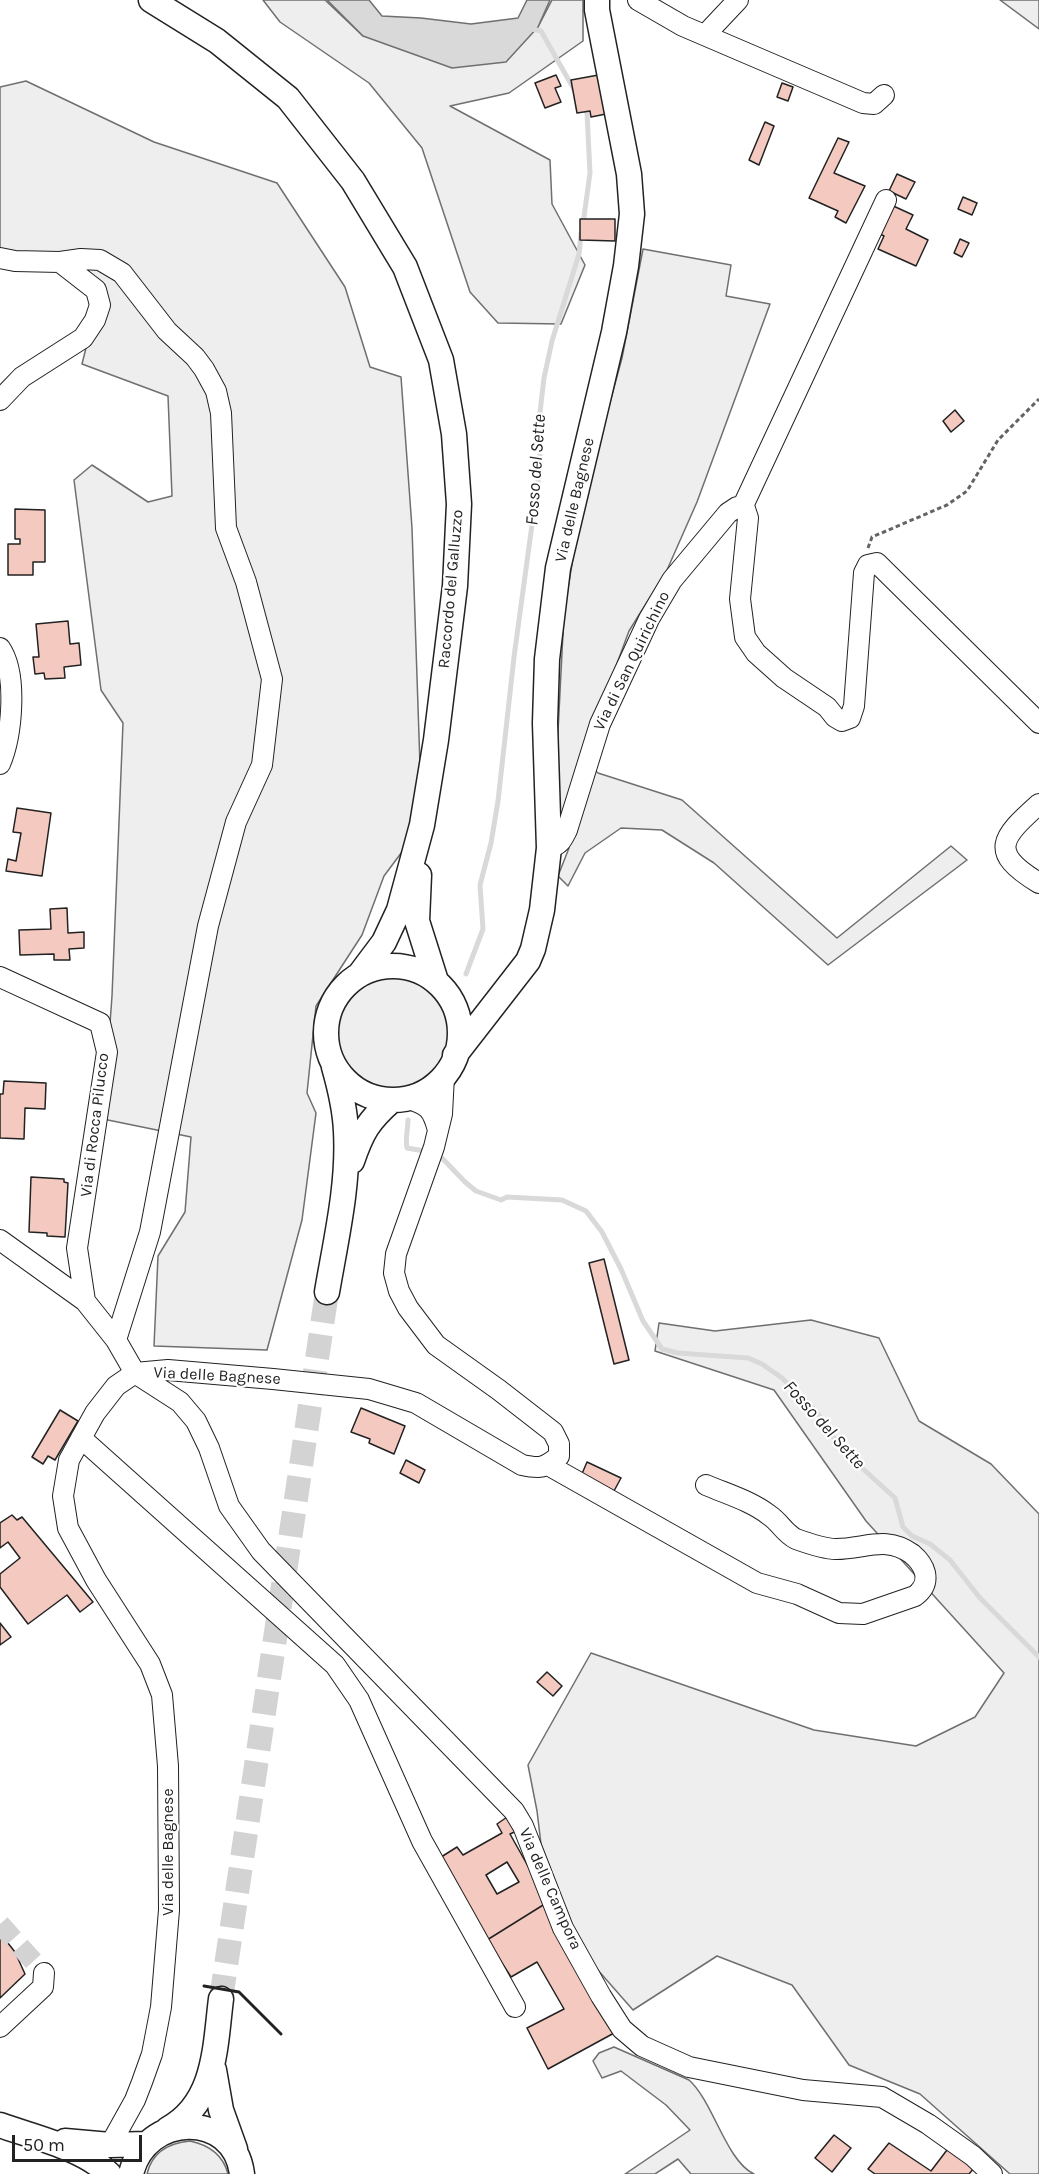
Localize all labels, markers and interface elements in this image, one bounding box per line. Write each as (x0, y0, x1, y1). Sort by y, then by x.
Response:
water label: Fosso del Sette (521, 414, 551, 526)
street label: Via delle Bagnese (551, 436, 599, 564)
street label: Raccordo del Galluzzo (434, 509, 468, 669)
street label: Via di San Quirichino (590, 588, 674, 734)
street label: Via di Rocca Pilucco (77, 1052, 113, 1198)
street label: Via delle Bagnese (153, 1363, 281, 1389)
water label: Fosso del Sette (779, 1376, 869, 1474)
street label: Via delle Bagnese (158, 1788, 178, 1916)
street label: Via delle Campora (515, 1825, 585, 1953)
scale bar (15, 2123, 146, 2161)
text: 50 m (23, 2134, 65, 2156)

